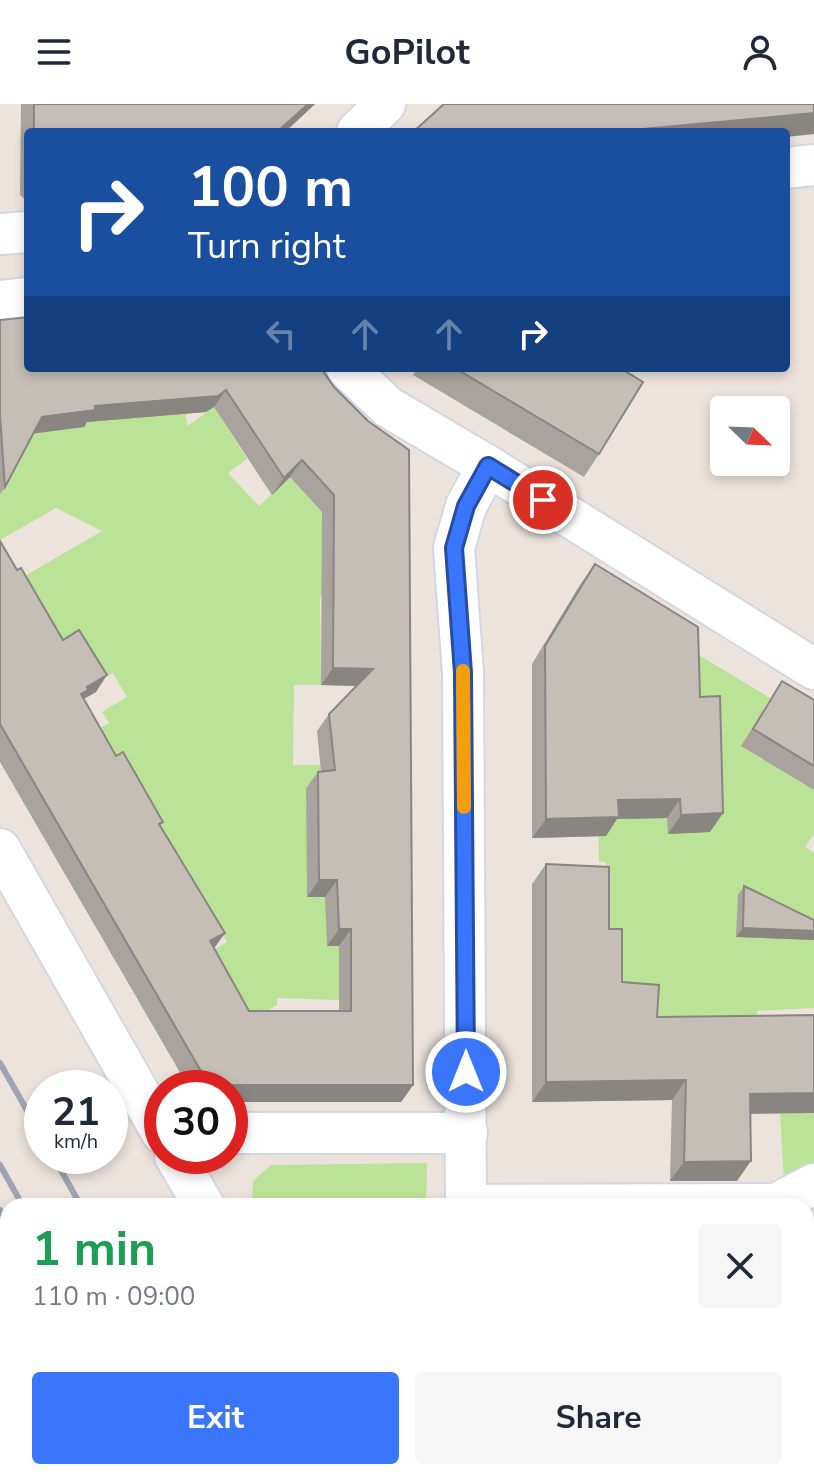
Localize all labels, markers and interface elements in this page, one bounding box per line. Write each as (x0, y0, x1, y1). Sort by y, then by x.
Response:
text: GoPilot (344, 28, 470, 77)
icon: menu (32, 30, 76, 74)
icon: person (738, 30, 782, 74)
text: 100 m (188, 149, 353, 226)
icon: right (56, 160, 160, 264)
text: Turn right (188, 222, 345, 271)
icon: left (259, 312, 303, 356)
icon: ahead (343, 312, 387, 356)
icon: ahead (427, 312, 471, 356)
icon: right (511, 312, 555, 356)
north arrow (710, 396, 790, 476)
map controls (710, 396, 790, 476)
pin (509, 466, 577, 534)
icon: arrive (521, 478, 565, 522)
position arrow (424, 1030, 508, 1114)
speed limit sign: 30 (144, 1070, 248, 1174)
text: 21 (52, 1085, 100, 1139)
text: km/h (54, 1128, 98, 1155)
text: 1 min (32, 1216, 156, 1282)
button: close (698, 1224, 782, 1308)
text: 110 m · 09:00 (32, 1279, 195, 1314)
button: Exit (32, 1372, 399, 1464)
button: Share (415, 1372, 782, 1464)

